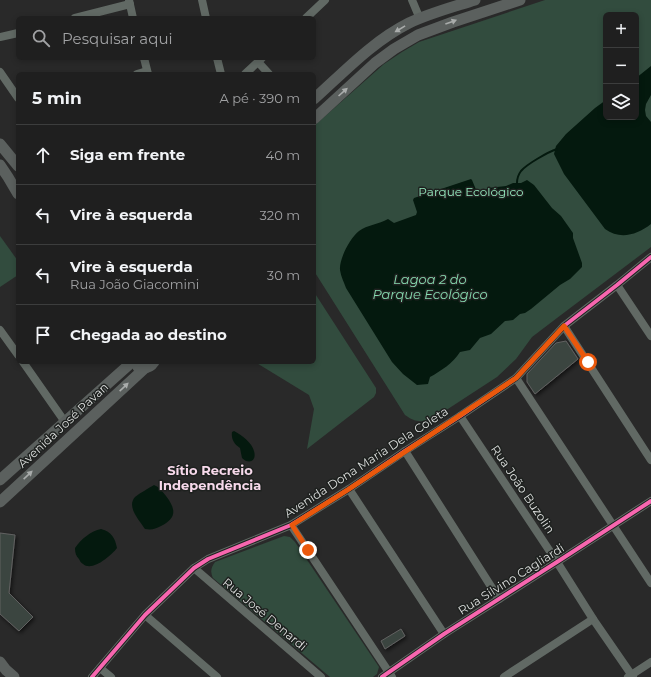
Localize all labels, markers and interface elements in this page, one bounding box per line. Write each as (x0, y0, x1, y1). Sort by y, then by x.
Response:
map controls (603, 12, 639, 120)
button: + (603, 12, 639, 48)
search box (16, 16, 316, 60)
one-way arrow (445, 19, 457, 25)
one-way arrow (394, 25, 406, 32)
icon: search (30, 27, 52, 49)
text: Pesquisar aqui (62, 29, 173, 48)
button: − (603, 48, 639, 84)
button: layers (603, 84, 639, 120)
text: 5 min (32, 88, 82, 108)
one-way arrow (338, 88, 348, 97)
text: A pé · 390 m (219, 90, 300, 106)
icon: ahead (32, 144, 54, 166)
text: Siga em frente (70, 145, 185, 164)
text: 40 m (266, 147, 300, 163)
park label: Parque Ecológico (418, 184, 524, 199)
icon: left (32, 204, 54, 226)
text: Vire à esquerda (70, 205, 193, 224)
text: 320 m (260, 207, 300, 223)
text: Vire à esquerda (70, 257, 193, 276)
icon: left (32, 264, 54, 286)
text: 30 m (267, 267, 300, 283)
water label: Lagoa 2 do Parque Ecológico (372, 271, 488, 302)
text: Rua João Giacomini (70, 276, 199, 292)
icon: arrive (32, 324, 54, 346)
text: Chegada ao destino (70, 325, 227, 344)
route start (579, 353, 597, 371)
street label: Avenida José Pavan (15, 379, 111, 471)
one-way arrow (119, 382, 129, 391)
street label: Avenida Dona Maria Dela Coleta (281, 403, 451, 521)
street label: Rua João Buzolin (488, 442, 558, 536)
district label: Sítio Recreio Independência (159, 462, 261, 493)
one-way arrow (23, 470, 33, 479)
street label: Rua Silvino Cagliardi (455, 540, 567, 618)
route end (299, 541, 317, 559)
street label: Rua José Denardi (220, 574, 310, 654)

